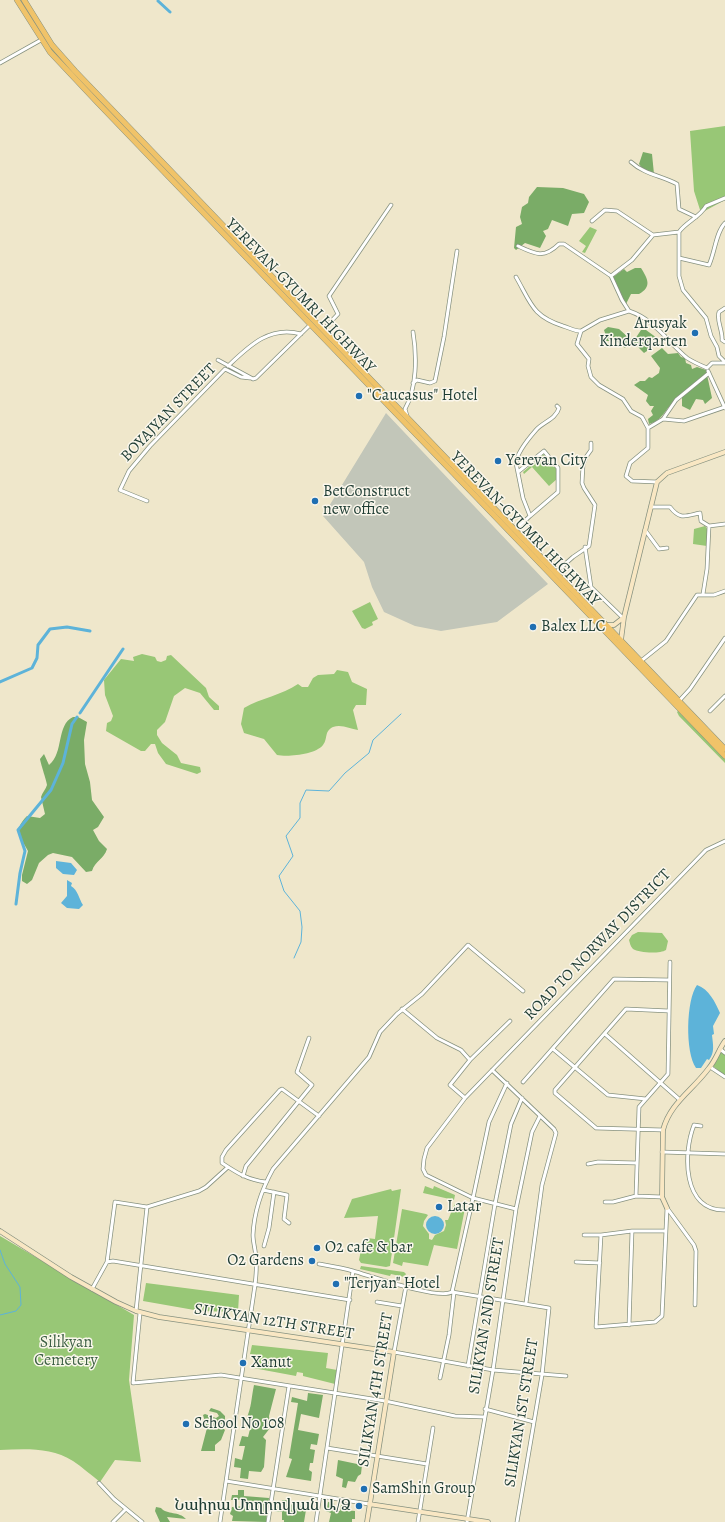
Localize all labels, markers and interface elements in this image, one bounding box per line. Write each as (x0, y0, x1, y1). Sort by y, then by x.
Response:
street label: YEREVAN-GYUMRI HIGHWAY (221, 215, 379, 377)
place label: Arusyak Kinderqarten (599, 314, 687, 352)
marker: Arusyak Kinderqarten (690, 328, 700, 338)
street label: BOYAJYAN STREET (117, 360, 221, 466)
place label: "Caucasus" Hotel (367, 386, 477, 406)
marker: "Caucasus" Hotel (354, 391, 364, 401)
street label: YEREVAN-GYUMRI HIGHWAY (446, 448, 604, 610)
place label: Yerevan City (506, 451, 587, 471)
marker: Yerevan City (493, 456, 503, 466)
place label: BetConstruct new office (323, 482, 410, 520)
marker: BetConstruct new office (310, 496, 320, 506)
place label: Balex LLC (541, 617, 605, 637)
marker: Balex LLC (528, 622, 538, 632)
street label: ROAD TO NORWAY DISTRICT (521, 866, 675, 1024)
place label: Latar (447, 1197, 481, 1217)
marker: Latar (434, 1202, 444, 1212)
street label: SILIKYAN 2ND STREET (465, 1236, 509, 1396)
place label: O2 cafe & bar (325, 1238, 412, 1258)
marker: O2 cafe & bar (312, 1243, 322, 1253)
place label: O2 Gardens (227, 1251, 304, 1271)
marker: O2 Gardens (307, 1256, 317, 1266)
place label: "Terjyan" Hotel (344, 1274, 440, 1294)
marker: "Terjyan" Hotel (331, 1279, 341, 1289)
street label: SILIKYAN 12TH STREET (193, 1300, 355, 1344)
street label: SILIKYAN 4TH STREET (354, 1312, 398, 1468)
park label: Silikyan Cemetery (34, 1333, 98, 1371)
street label: SILIKYAN 1ST STREET (501, 1337, 543, 1489)
place label: Xanut (251, 1353, 291, 1373)
marker: Xanut (238, 1358, 248, 1368)
place label: School No 108 (194, 1414, 285, 1434)
marker: School No 108 (181, 1419, 191, 1429)
place label: SamShin Group (372, 1479, 475, 1499)
marker: SamShin Group (359, 1484, 369, 1494)
place label: Նաիրա Մողրովյան Ա/Ձ (175, 1496, 351, 1516)
marker: Նաիրա Մողրովյան Ա/Ձ (354, 1501, 364, 1511)

